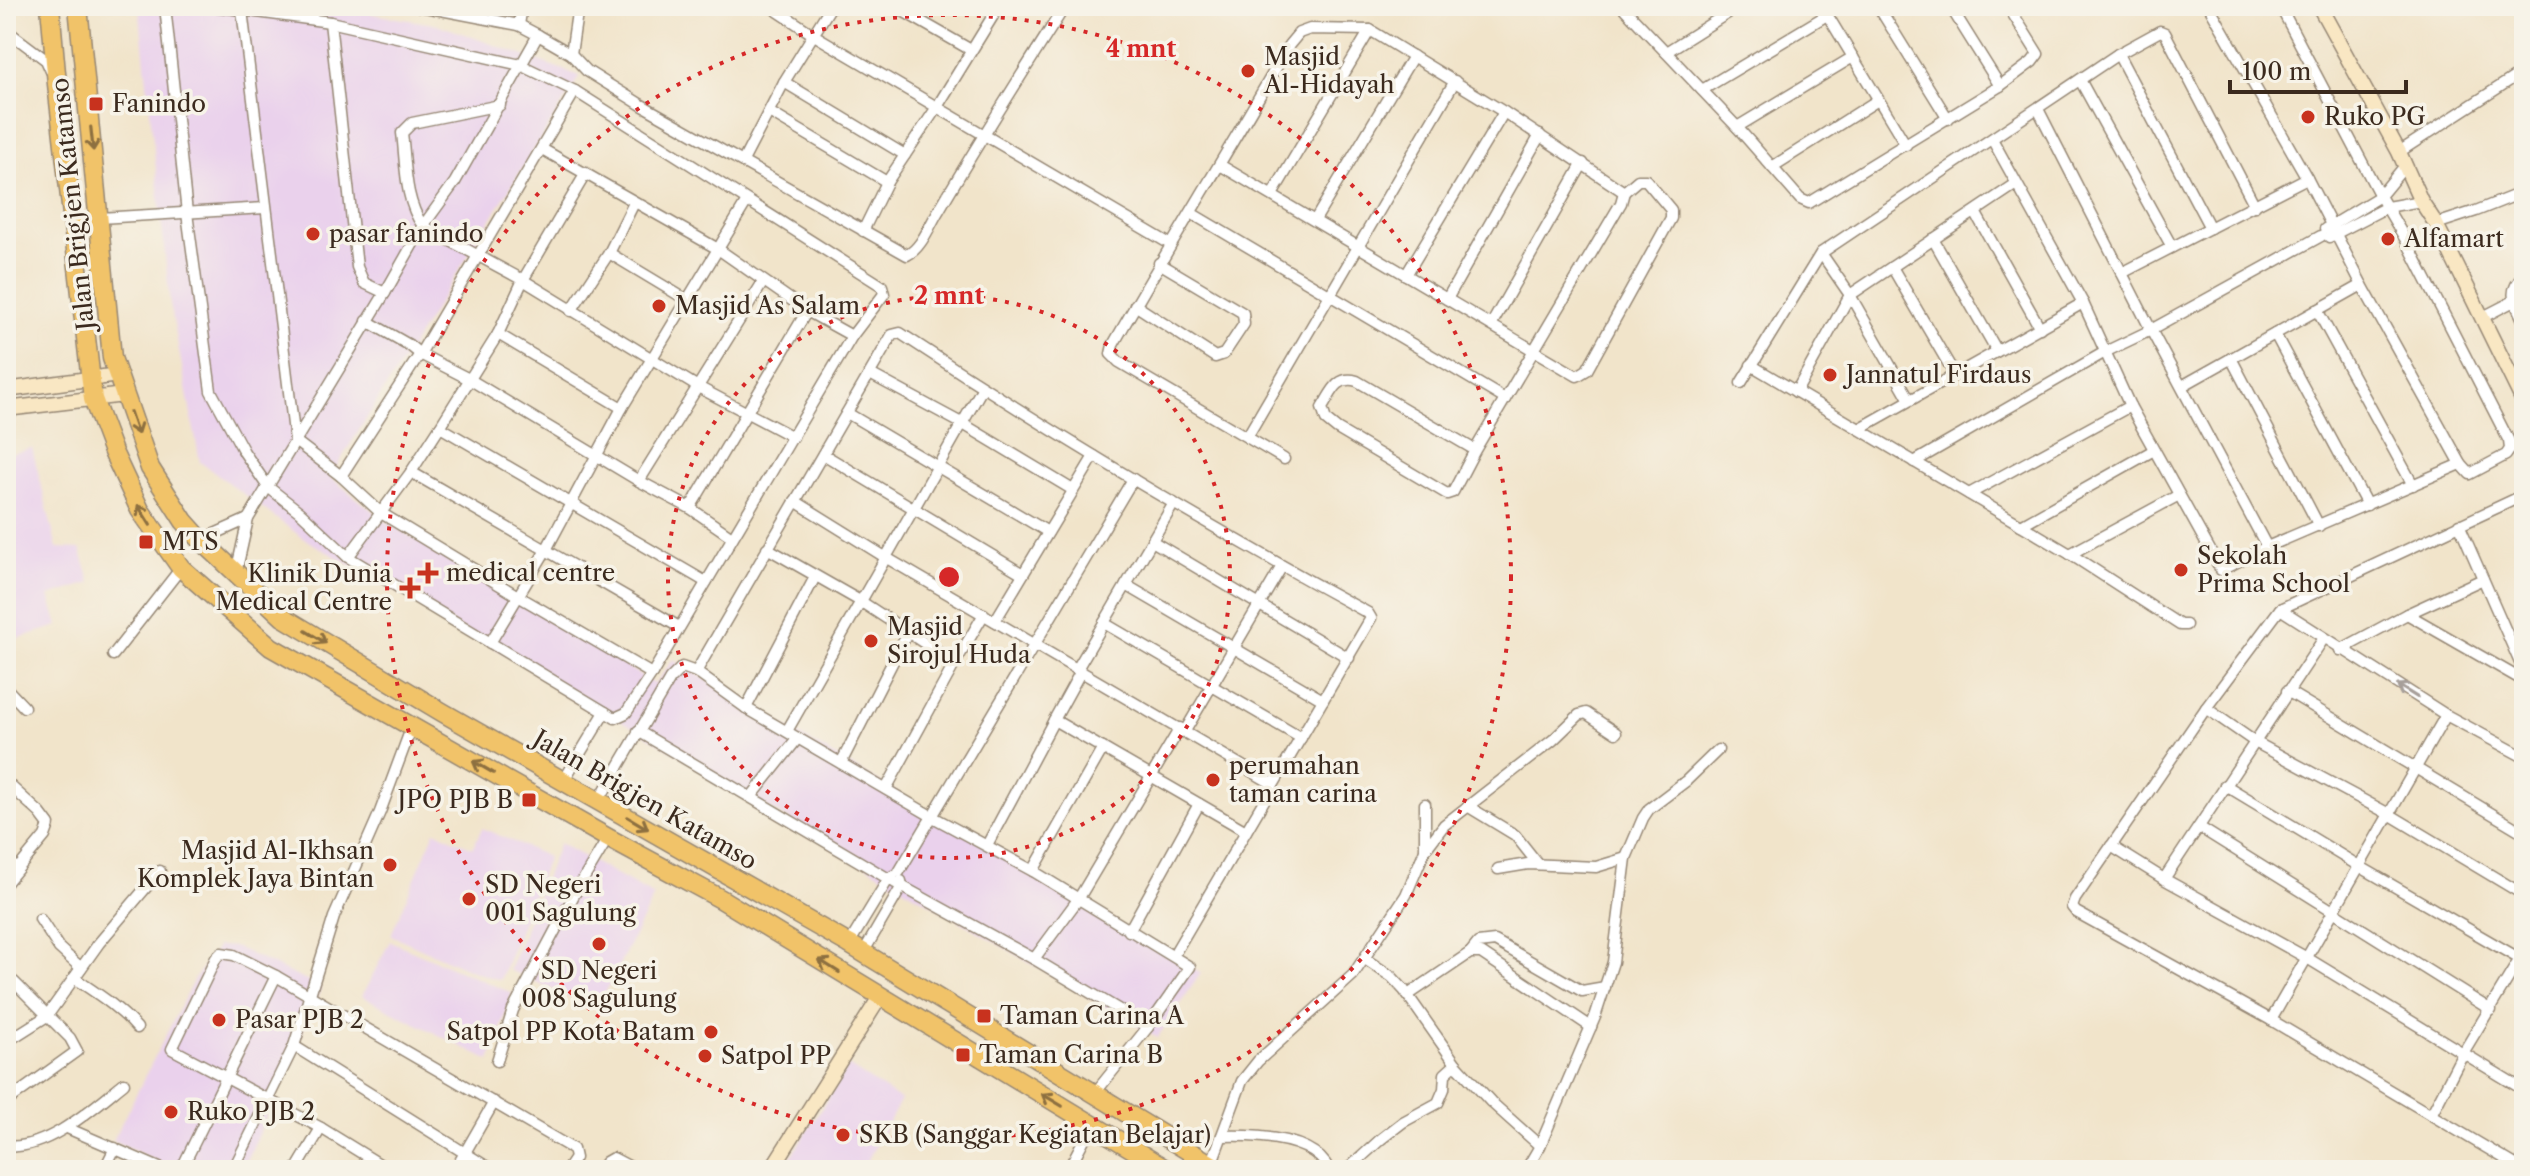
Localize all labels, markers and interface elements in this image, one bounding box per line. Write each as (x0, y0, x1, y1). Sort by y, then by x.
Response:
text: 4 mnt (1106, 34, 1176, 63)
place label: Masjid Al-Hidayah (1263, 42, 1395, 99)
scale bar (2230, 44, 2406, 94)
text: 100 m (2242, 57, 2311, 86)
marker: Masjid Al-Hidayah (1239, 62, 1257, 80)
street label: Jalan Brigjen Katamso (45, 76, 101, 336)
place label: Fanindo (112, 89, 206, 118)
marker: Fanindo (87, 95, 105, 113)
place label: Ruko PG (2324, 102, 2426, 131)
marker: Ruko PG (2299, 108, 2317, 126)
one-way arrow (84, 125, 99, 152)
place label: pasar fanindo (329, 219, 484, 248)
place label: Alfamart (2403, 224, 2504, 253)
marker: pasar fanindo (304, 225, 322, 243)
marker: Alfamart (2379, 230, 2397, 248)
text: 2 mnt (914, 281, 984, 310)
place label: Masjid As Salam (675, 291, 860, 320)
marker: Masjid As Salam (650, 297, 668, 315)
place label: Jannatul Firdaus (1842, 360, 2032, 389)
marker: Jannatul Firdaus (1821, 366, 1839, 384)
one-way arrow (128, 410, 142, 435)
one-way arrow (136, 504, 153, 526)
place label: MTS (162, 527, 219, 556)
marker: MTS (137, 533, 155, 551)
place label: Sekolah Prima School (2197, 541, 2350, 598)
place label: medical centre (446, 558, 615, 587)
place label: Klinik Dunia Medical Centre (215, 559, 392, 616)
marker: Sekolah Prima School (2172, 561, 2190, 579)
marker: medical centre (417, 562, 439, 584)
centre of rings (935, 563, 963, 591)
marker: Klinik Dunia Medical Centre (399, 577, 421, 599)
place label: Masjid Sirojul Huda (887, 612, 1031, 669)
one-way arrow (304, 629, 327, 645)
marker: Masjid Sirojul Huda (862, 632, 880, 650)
one-way arrow (2397, 683, 2419, 700)
street label: Jalan Brigjen Katamso (525, 722, 762, 876)
place label: perumahan taman carina (1229, 751, 1377, 808)
one-way arrow (472, 759, 495, 775)
marker: perumahan taman carina (1204, 771, 1222, 789)
place label: JPO PJB B (394, 785, 513, 814)
marker: JPO PJB B (520, 791, 538, 809)
one-way arrow (626, 816, 650, 831)
place label: Masjid Al-Ikhsan Komplek Jaya Bintan (137, 836, 374, 893)
marker: Masjid Al-Ikhsan Komplek Jaya Bintan (381, 856, 399, 874)
place label: SD Negeri 001 Sagulung (485, 870, 636, 927)
marker: SD Negeri 001 Sagulung (460, 890, 478, 908)
marker: SD Negeri 008 Sagulung (590, 935, 608, 953)
place label: SD Negeri 008 Sagulung (521, 956, 677, 1013)
one-way arrow (819, 958, 841, 975)
place label: Taman Carina A (1000, 1001, 1185, 1030)
place label: Pasar PJB 2 (235, 1005, 364, 1034)
marker: Taman Carina A (975, 1007, 993, 1025)
marker: Pasar PJB 2 (210, 1011, 228, 1029)
place label: Satpol PP Kota Batam (447, 1017, 695, 1046)
marker: Satpol PP Kota Batam (702, 1023, 720, 1041)
place label: Taman Carina B (979, 1040, 1163, 1069)
place label: Satpol PP (721, 1041, 831, 1070)
marker: Taman Carina B (954, 1046, 972, 1064)
marker: Satpol PP (696, 1047, 714, 1065)
one-way arrow (1041, 1092, 1064, 1108)
place label: Ruko PJB 2 (187, 1097, 315, 1126)
marker: Ruko PJB 2 (162, 1103, 180, 1121)
place label: SKB (Sanggar Kegiatan Belajar) (859, 1120, 1211, 1149)
marker: SKB (Sanggar Kegiatan Belajar) (834, 1126, 852, 1144)

